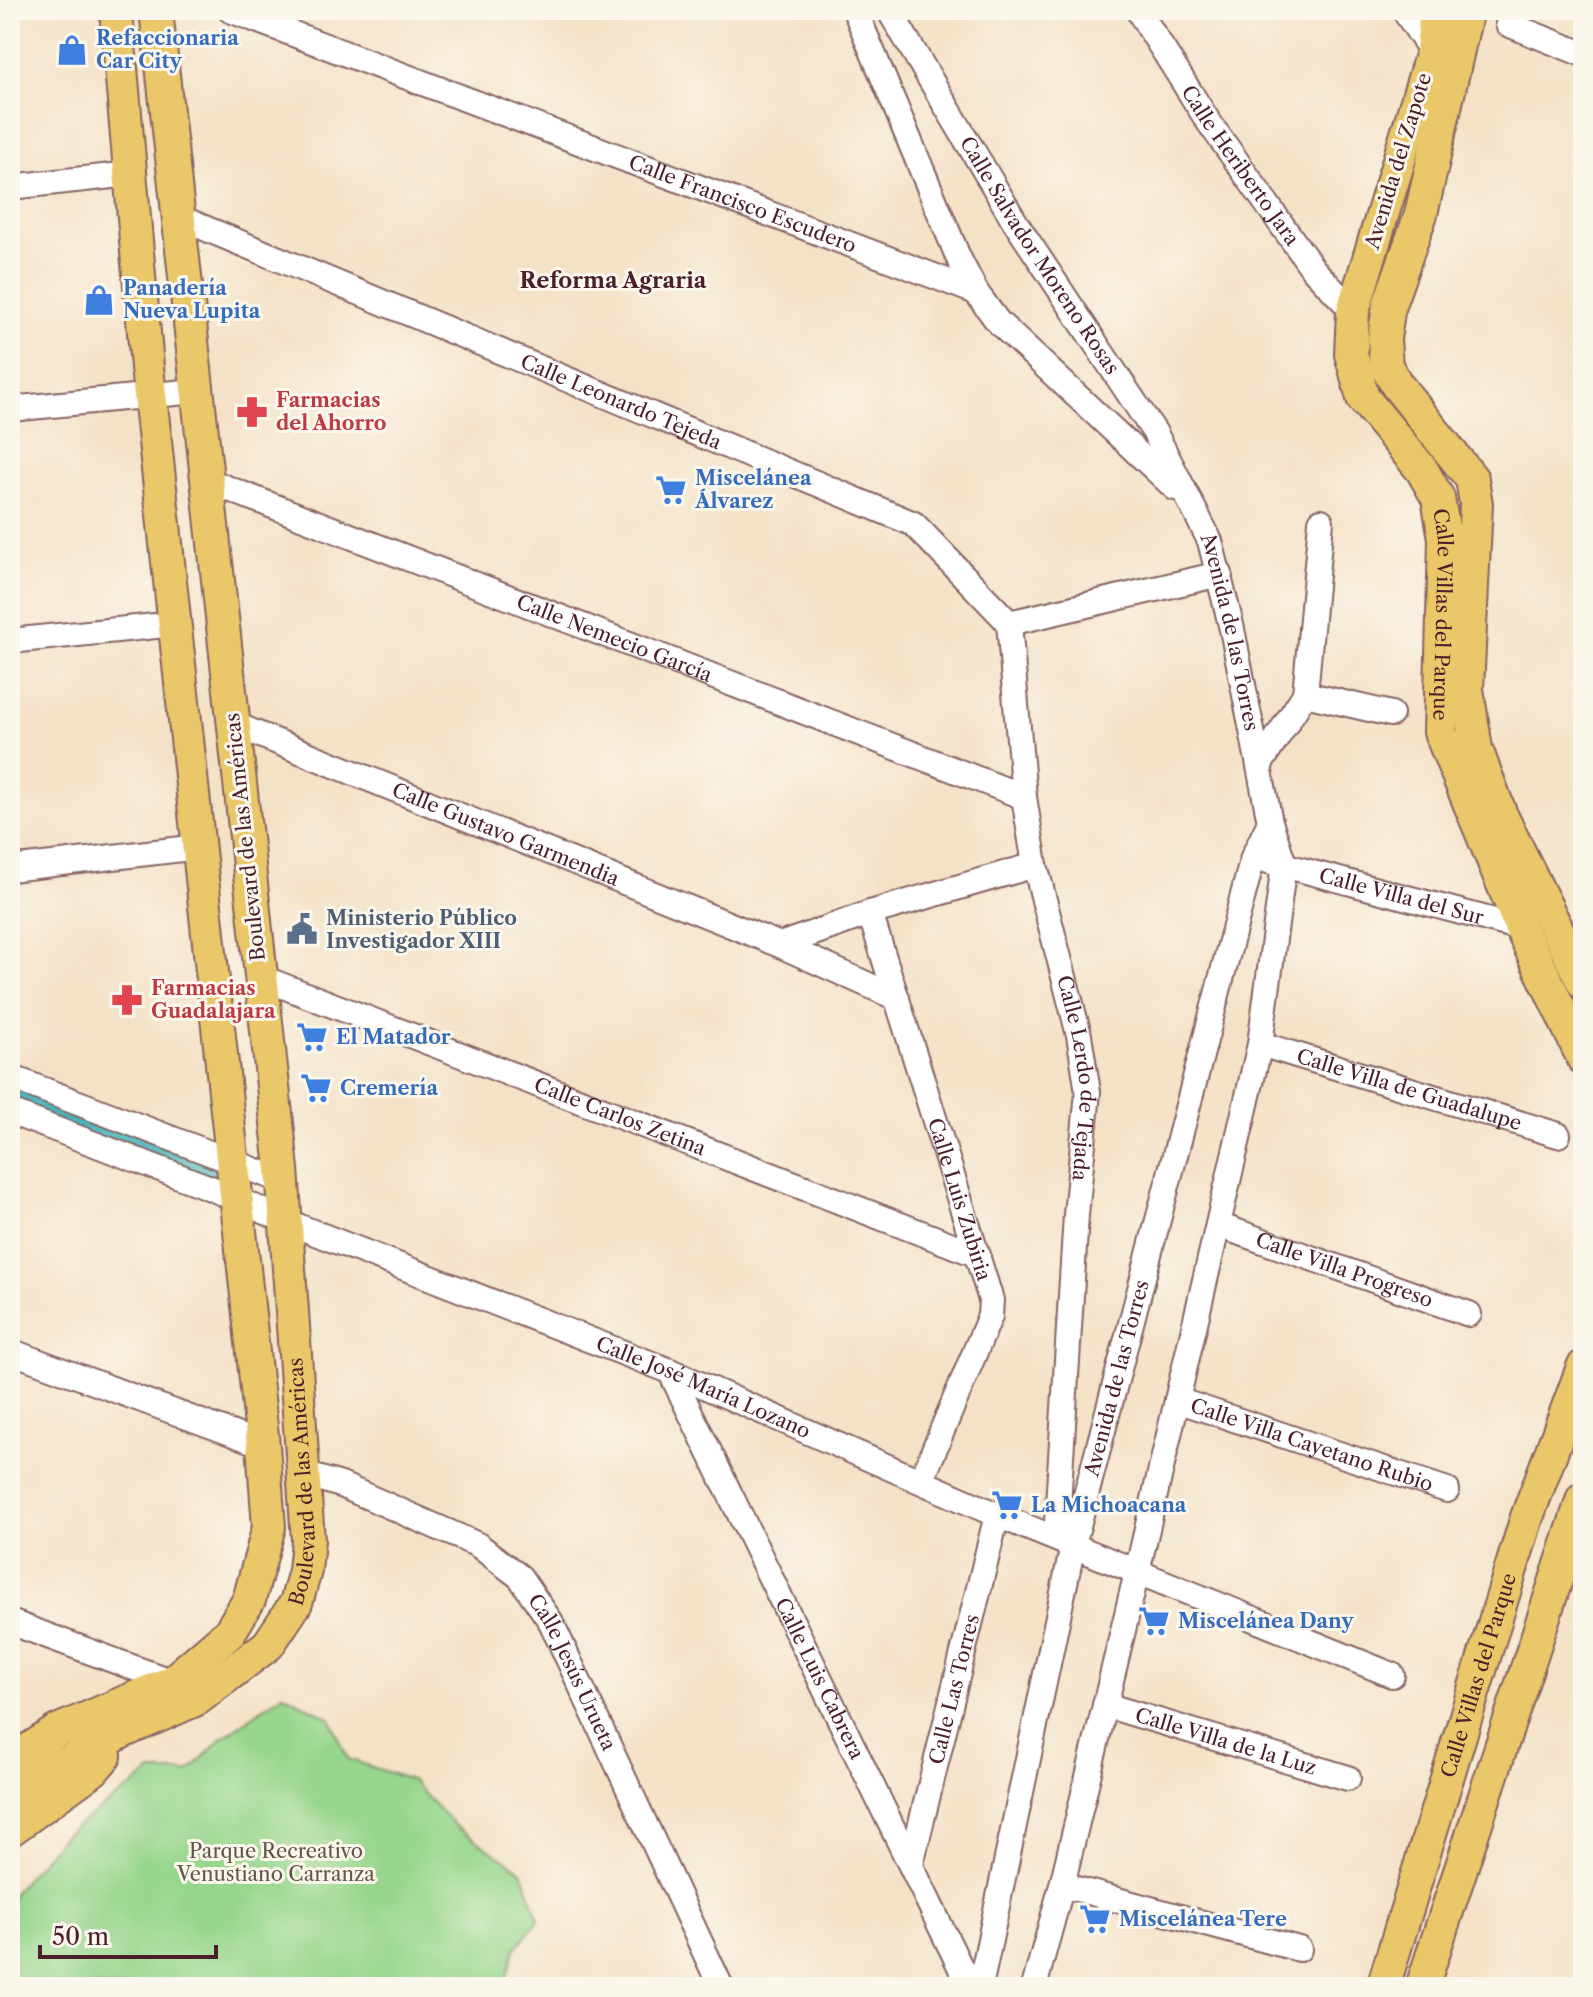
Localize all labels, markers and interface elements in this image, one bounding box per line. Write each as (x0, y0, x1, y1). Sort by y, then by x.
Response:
place label: Refaccionaria Car City (96, 26, 239, 73)
shop icon: Refaccionaria Car City (55, 33, 89, 67)
street label: Avenida del Zapote (1359, 70, 1436, 253)
street label: Calle Heriberto Jara (1177, 81, 1305, 250)
street label: Calle Salvador Moreno Rosas (955, 132, 1125, 379)
street label: Calle Francisco Escudero (625, 150, 860, 258)
district label: Reforma Agraria (519, 267, 707, 294)
place label: Panadería Nueva Lupita (123, 276, 261, 323)
shop icon: Panadería Nueva Lupita (82, 283, 116, 317)
street label: Calle Leonardo Tejeda (517, 349, 725, 455)
place label: Farmacias del Ahorro (276, 388, 387, 435)
pharmacy icon: Farmacias del Ahorro (235, 395, 269, 429)
place label: Miscelánea Álvarez (694, 466, 812, 513)
supermarket icon: Miscelánea Álvarez (654, 473, 688, 507)
street label: Calle Villas del Parque (1428, 507, 1457, 721)
street label: Avenida de las Torres (1195, 527, 1264, 733)
street label: Calle Nemecio García (513, 590, 716, 687)
street label: Boulevard de las Américas (220, 712, 270, 962)
street label: Calle Gustavo Garmendia (389, 778, 623, 891)
street label: Calle Villa del Sur (1317, 863, 1487, 930)
place label: Ministerio Público Investigador XIII (326, 906, 517, 953)
public building icon: Ministerio Público Investigador XIII (285, 912, 319, 946)
street label: Calle Lerdo de Tejada (1052, 973, 1100, 1182)
place label: Farmacias Guadalajara (151, 976, 276, 1023)
pharmacy icon: Farmacias Guadalajara (110, 983, 144, 1017)
supermarket icon: El Matador (295, 1020, 329, 1054)
place label: El Matador (336, 1025, 451, 1049)
street label: Calle Villa de Guadalupe (1294, 1044, 1525, 1135)
supermarket icon: Cremería (299, 1071, 333, 1105)
street label: Calle Carlos Zetina (531, 1072, 710, 1161)
place label: Cremería (340, 1076, 438, 1100)
street label: Calle Luis Zubiria (923, 1115, 996, 1284)
street label: Calle Villa Progreso (1252, 1227, 1436, 1312)
street label: Avenida de las Torres (1079, 1277, 1154, 1480)
street label: Calle José María Lozano (593, 1331, 814, 1443)
street label: Boulevard de las Américas (283, 1357, 320, 1608)
street label: Calle Villa Cayetano Rubio (1187, 1393, 1436, 1496)
supermarket icon: La Michoacana (990, 1488, 1024, 1522)
place label: La Michoacana (1031, 1493, 1187, 1517)
street label: Calle Villas del Parque (1436, 1570, 1521, 1780)
street label: Calle Jesús Urueta (523, 1589, 621, 1755)
street label: Calle Luis Cabrera (770, 1594, 869, 1763)
supermarket icon: Miscelánea Dany (1137, 1604, 1171, 1638)
place label: Miscelánea Dany (1178, 1609, 1354, 1633)
street label: Calle Las Torres (924, 1612, 984, 1767)
street label: Calle Villa de la Luz (1132, 1703, 1319, 1780)
park label: Parque Recreativo Venustiano Carranza (176, 1839, 375, 1886)
supermarket icon: Miscelánea Tere (1078, 1902, 1112, 1936)
place label: Miscelánea Tere (1119, 1907, 1287, 1931)
scale bar (40, 1909, 216, 1959)
text: 50 m (52, 1922, 109, 1951)

